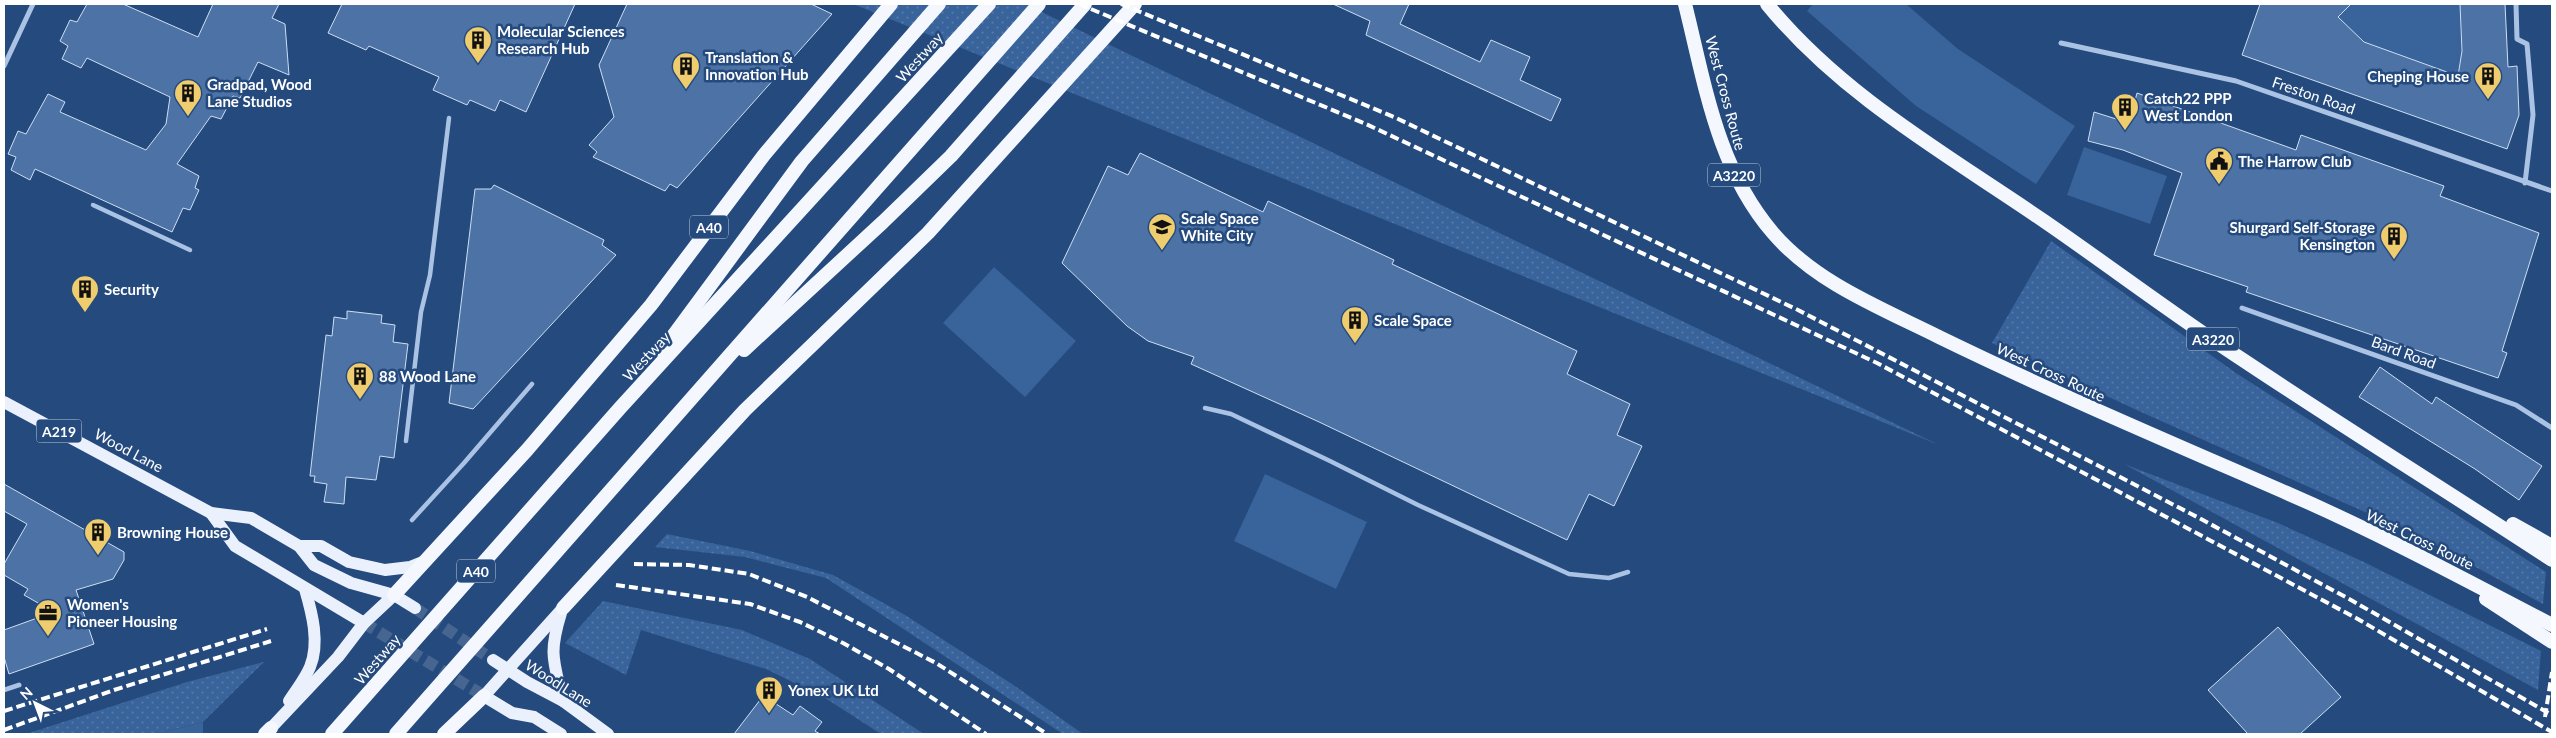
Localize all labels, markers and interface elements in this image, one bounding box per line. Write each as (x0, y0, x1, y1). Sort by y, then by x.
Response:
place label: Molecular Sciences Research Hub (497, 22, 625, 57)
building icon: Molecular Sciences Research Hub (463, 25, 493, 64)
street label: Westway (892, 28, 946, 86)
street label: West Cross Route (1702, 34, 1750, 152)
place label: Translation & Innovation Hub (705, 48, 809, 83)
building icon: Translation & Innovation Hub (671, 51, 701, 90)
building icon: Cheping House (2473, 61, 2503, 100)
place label: Cheping House (2367, 67, 2469, 85)
street label: Freston Road (2270, 72, 2358, 118)
place label: Gradpad, Wood Lane Studios (207, 75, 312, 110)
building icon: Gradpad, Wood Lane Studios (173, 78, 203, 117)
place label: Catch22 PPP West London (2144, 89, 2233, 124)
building icon: Catch22 PPP West London (2110, 92, 2140, 131)
public building icon: The Harrow Club (2204, 146, 2234, 185)
place label: The Harrow Club (2238, 152, 2351, 170)
road number: A3220 (1708, 164, 1760, 186)
place label: Scale Space White City (1181, 209, 1259, 244)
school or university icon: Scale Space White City (1147, 212, 1177, 251)
road number: A40 (690, 216, 728, 238)
place label: Shurgard Self-Storage Kensington (2230, 218, 2375, 253)
building icon: Shurgard Self-Storage Kensington (2379, 221, 2409, 260)
building icon: Security (70, 274, 100, 313)
place label: Security (104, 280, 159, 298)
building icon: Scale Space (1340, 305, 1370, 344)
place label: Scale Space (1374, 311, 1452, 329)
street label: Westway (619, 327, 674, 385)
road number: A3220 (2187, 328, 2239, 350)
street label: Bard Road (2369, 332, 2439, 372)
street label: West Cross Route (1994, 339, 2108, 405)
building icon: 88 Wood Lane (345, 361, 375, 400)
place label: 88 Wood Lane (379, 367, 476, 385)
road number: A219 (36, 420, 82, 442)
street label: Wood Lane (91, 424, 167, 476)
street label: West Cross Route (2363, 505, 2477, 573)
building icon: Browning House (83, 517, 113, 556)
place label: Browning House (117, 523, 228, 541)
road number: A40 (457, 560, 495, 582)
place label: Women's Pioneer Housing (67, 595, 177, 630)
office icon: Women's Pioneer Housing (33, 598, 63, 637)
street label: Westway (350, 630, 404, 688)
street label: Wood Lane (522, 655, 596, 711)
building icon: Yonex UK Ltd (754, 675, 784, 714)
north arrow (10, 678, 60, 728)
place label: Yonex UK Ltd (787, 681, 879, 699)
text: N (16, 683, 36, 703)

